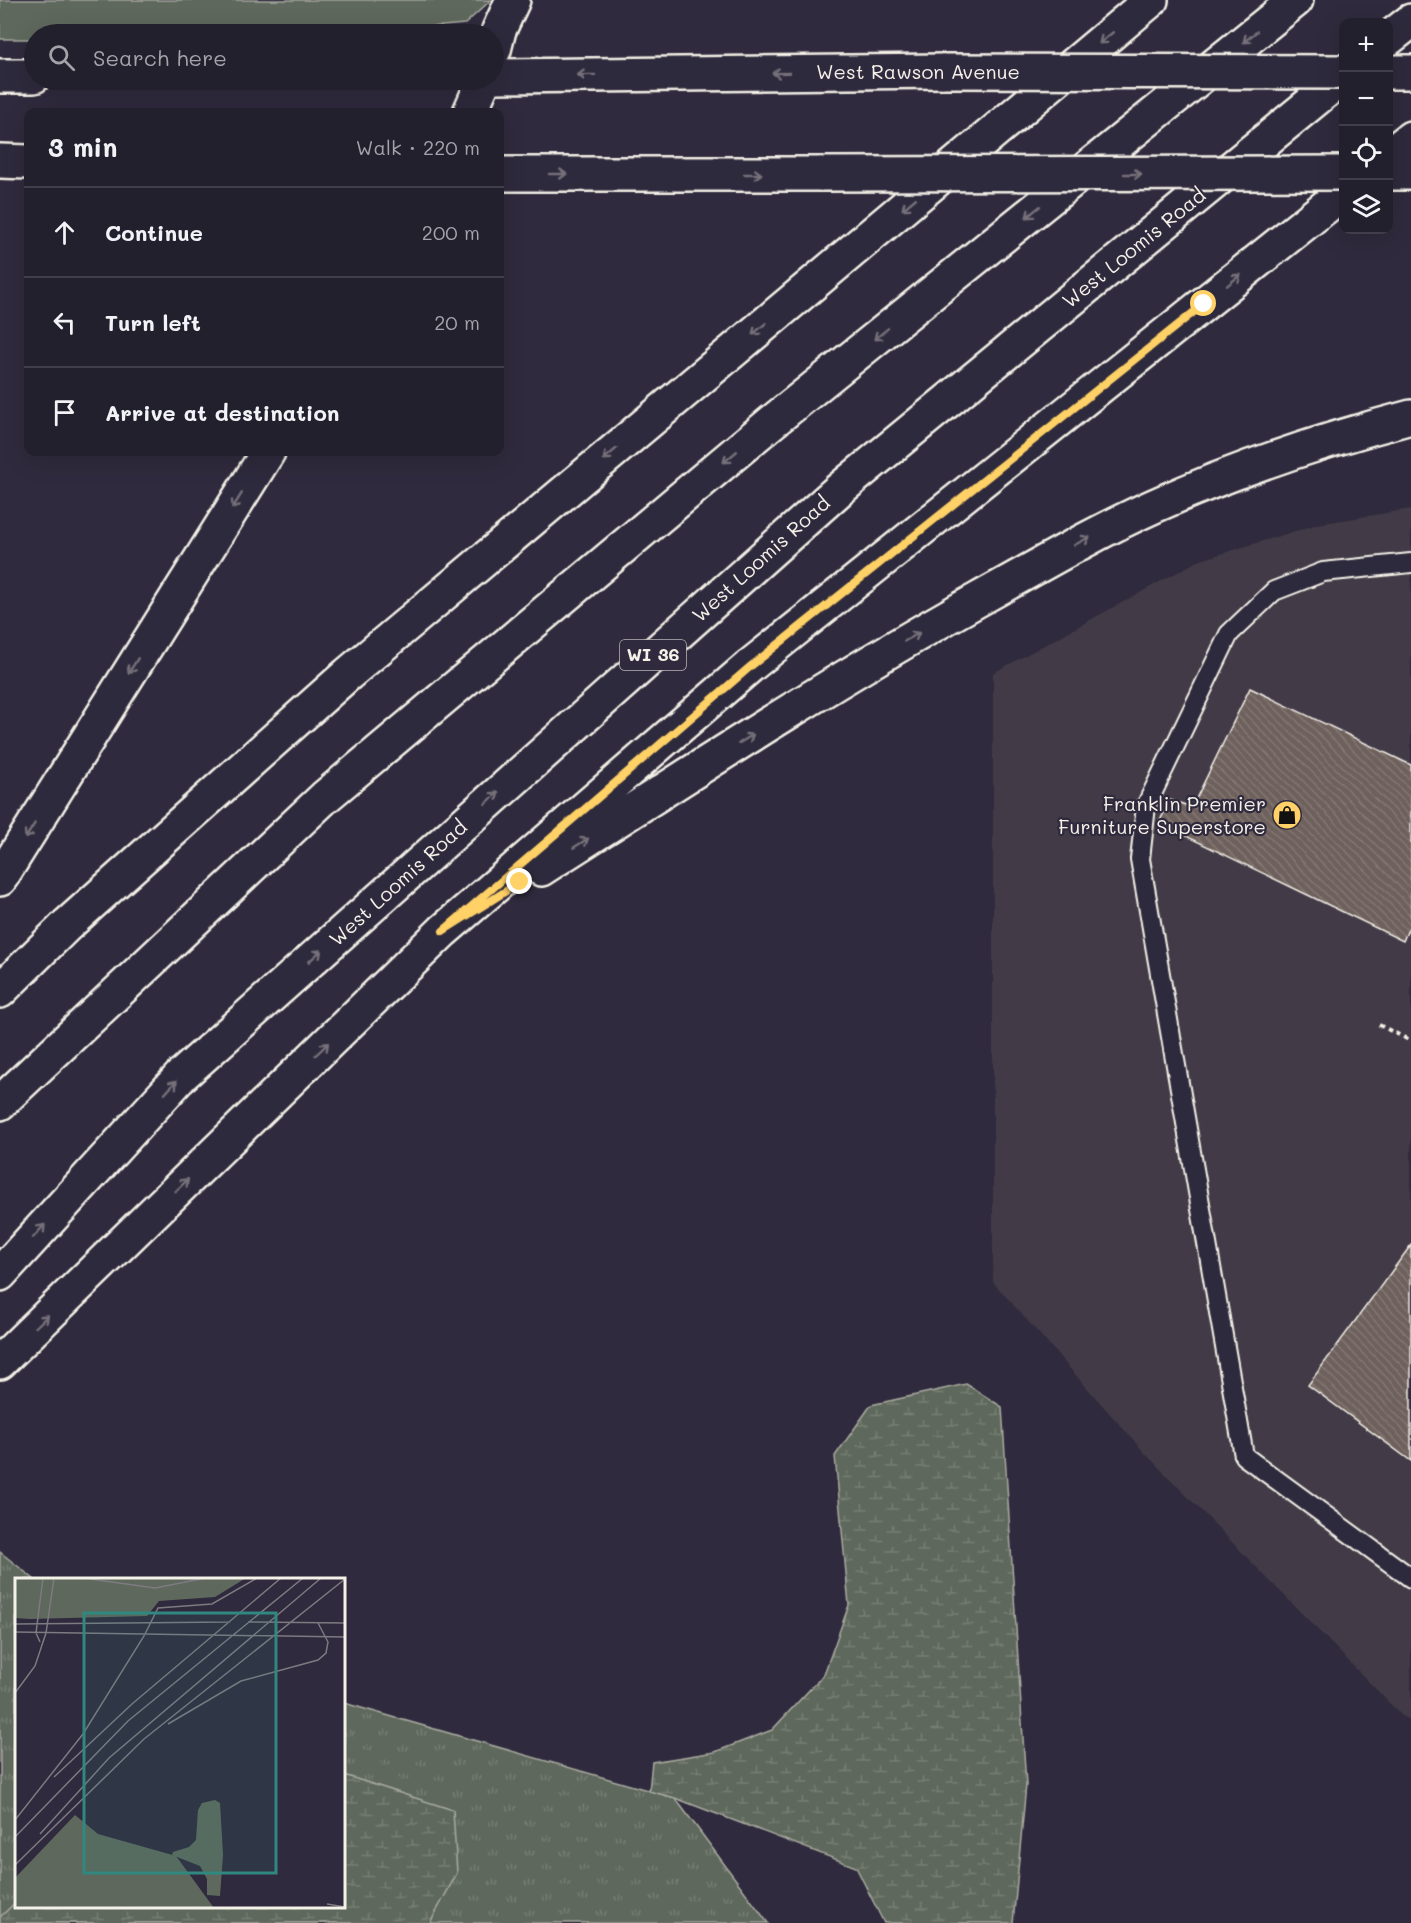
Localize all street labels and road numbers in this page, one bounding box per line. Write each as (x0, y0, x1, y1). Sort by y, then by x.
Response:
street label: West Rawson Avenue (816, 58, 1020, 84)
street label: West Loomis Road (1056, 181, 1210, 313)
street label: West Loomis Road (686, 489, 835, 627)
road number: WI 36 (620, 640, 686, 670)
street label: West Loomis Road (323, 813, 472, 951)

